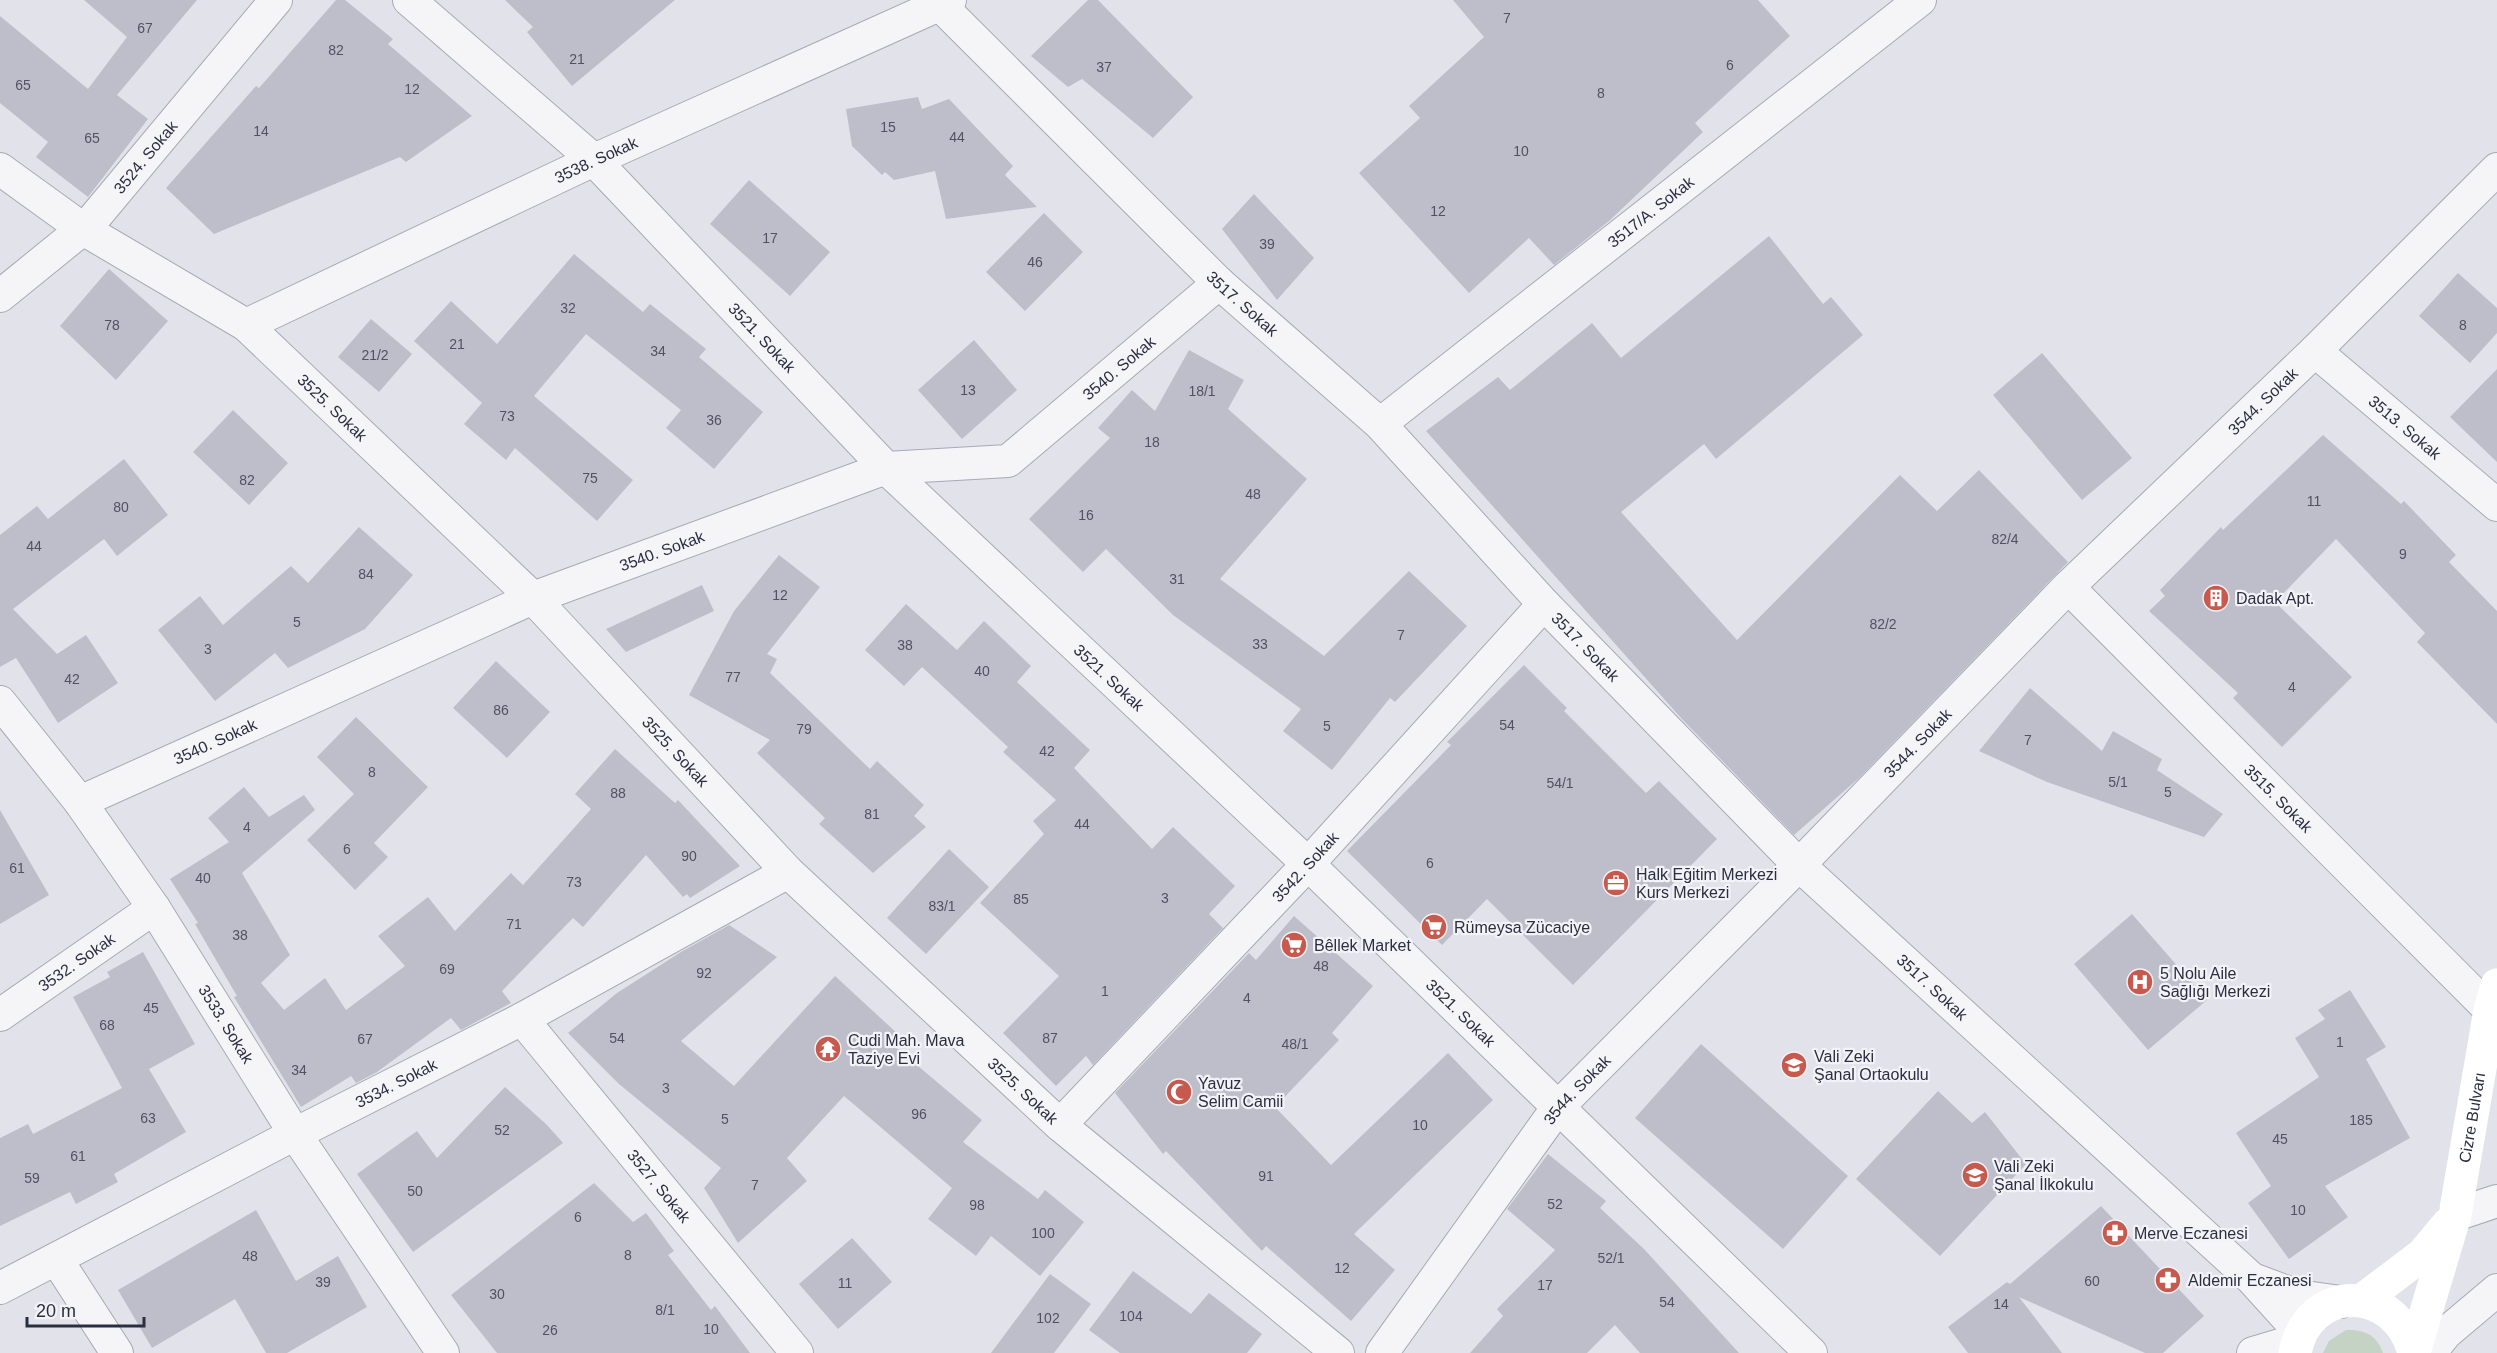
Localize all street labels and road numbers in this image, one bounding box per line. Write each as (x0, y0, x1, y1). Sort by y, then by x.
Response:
street label: 3524. Sokak (110, 116, 181, 196)
street label: 3538. Sokak (552, 133, 641, 186)
street label: 3517/A. Sokak (1604, 172, 1698, 250)
street label: 3517. Sokak (1203, 267, 1282, 340)
street label: 3521. Sokak (725, 299, 800, 376)
street label: 3540. Sokak (1079, 332, 1159, 403)
street label: 3544. Sokak (2225, 363, 2301, 438)
street label: 3525. Sokak (294, 370, 371, 445)
street label: 3513. Sokak (2366, 392, 2445, 463)
street label: 3540. Sokak (617, 527, 707, 574)
street label: 3517. Sokak (1548, 609, 1623, 685)
street label: 3521. Sokak (1071, 641, 1148, 715)
street label: 3544. Sokak (1880, 704, 1955, 781)
street label: 3525. Sokak (639, 713, 713, 790)
street label: 3540. Sokak (171, 715, 260, 767)
street label: 3515. Sokak (2241, 760, 2317, 836)
street label: 3542. Sokak (1268, 828, 1342, 905)
street label: 3532. Sokak (35, 929, 119, 994)
street label: 3517. Sokak (1894, 951, 1972, 1024)
street label: 3521. Sokak (1423, 976, 1499, 1050)
street label: 3533. Sokak (196, 982, 258, 1067)
street label: 3544. Sokak (1540, 1051, 1614, 1127)
street label: 3525. Sokak (985, 1054, 1062, 1128)
street label: 3534. Sokak (352, 1055, 440, 1111)
street label: Cizre Bulvarı (2456, 1071, 2488, 1164)
street label: 3527. Sokak (624, 1146, 695, 1226)

